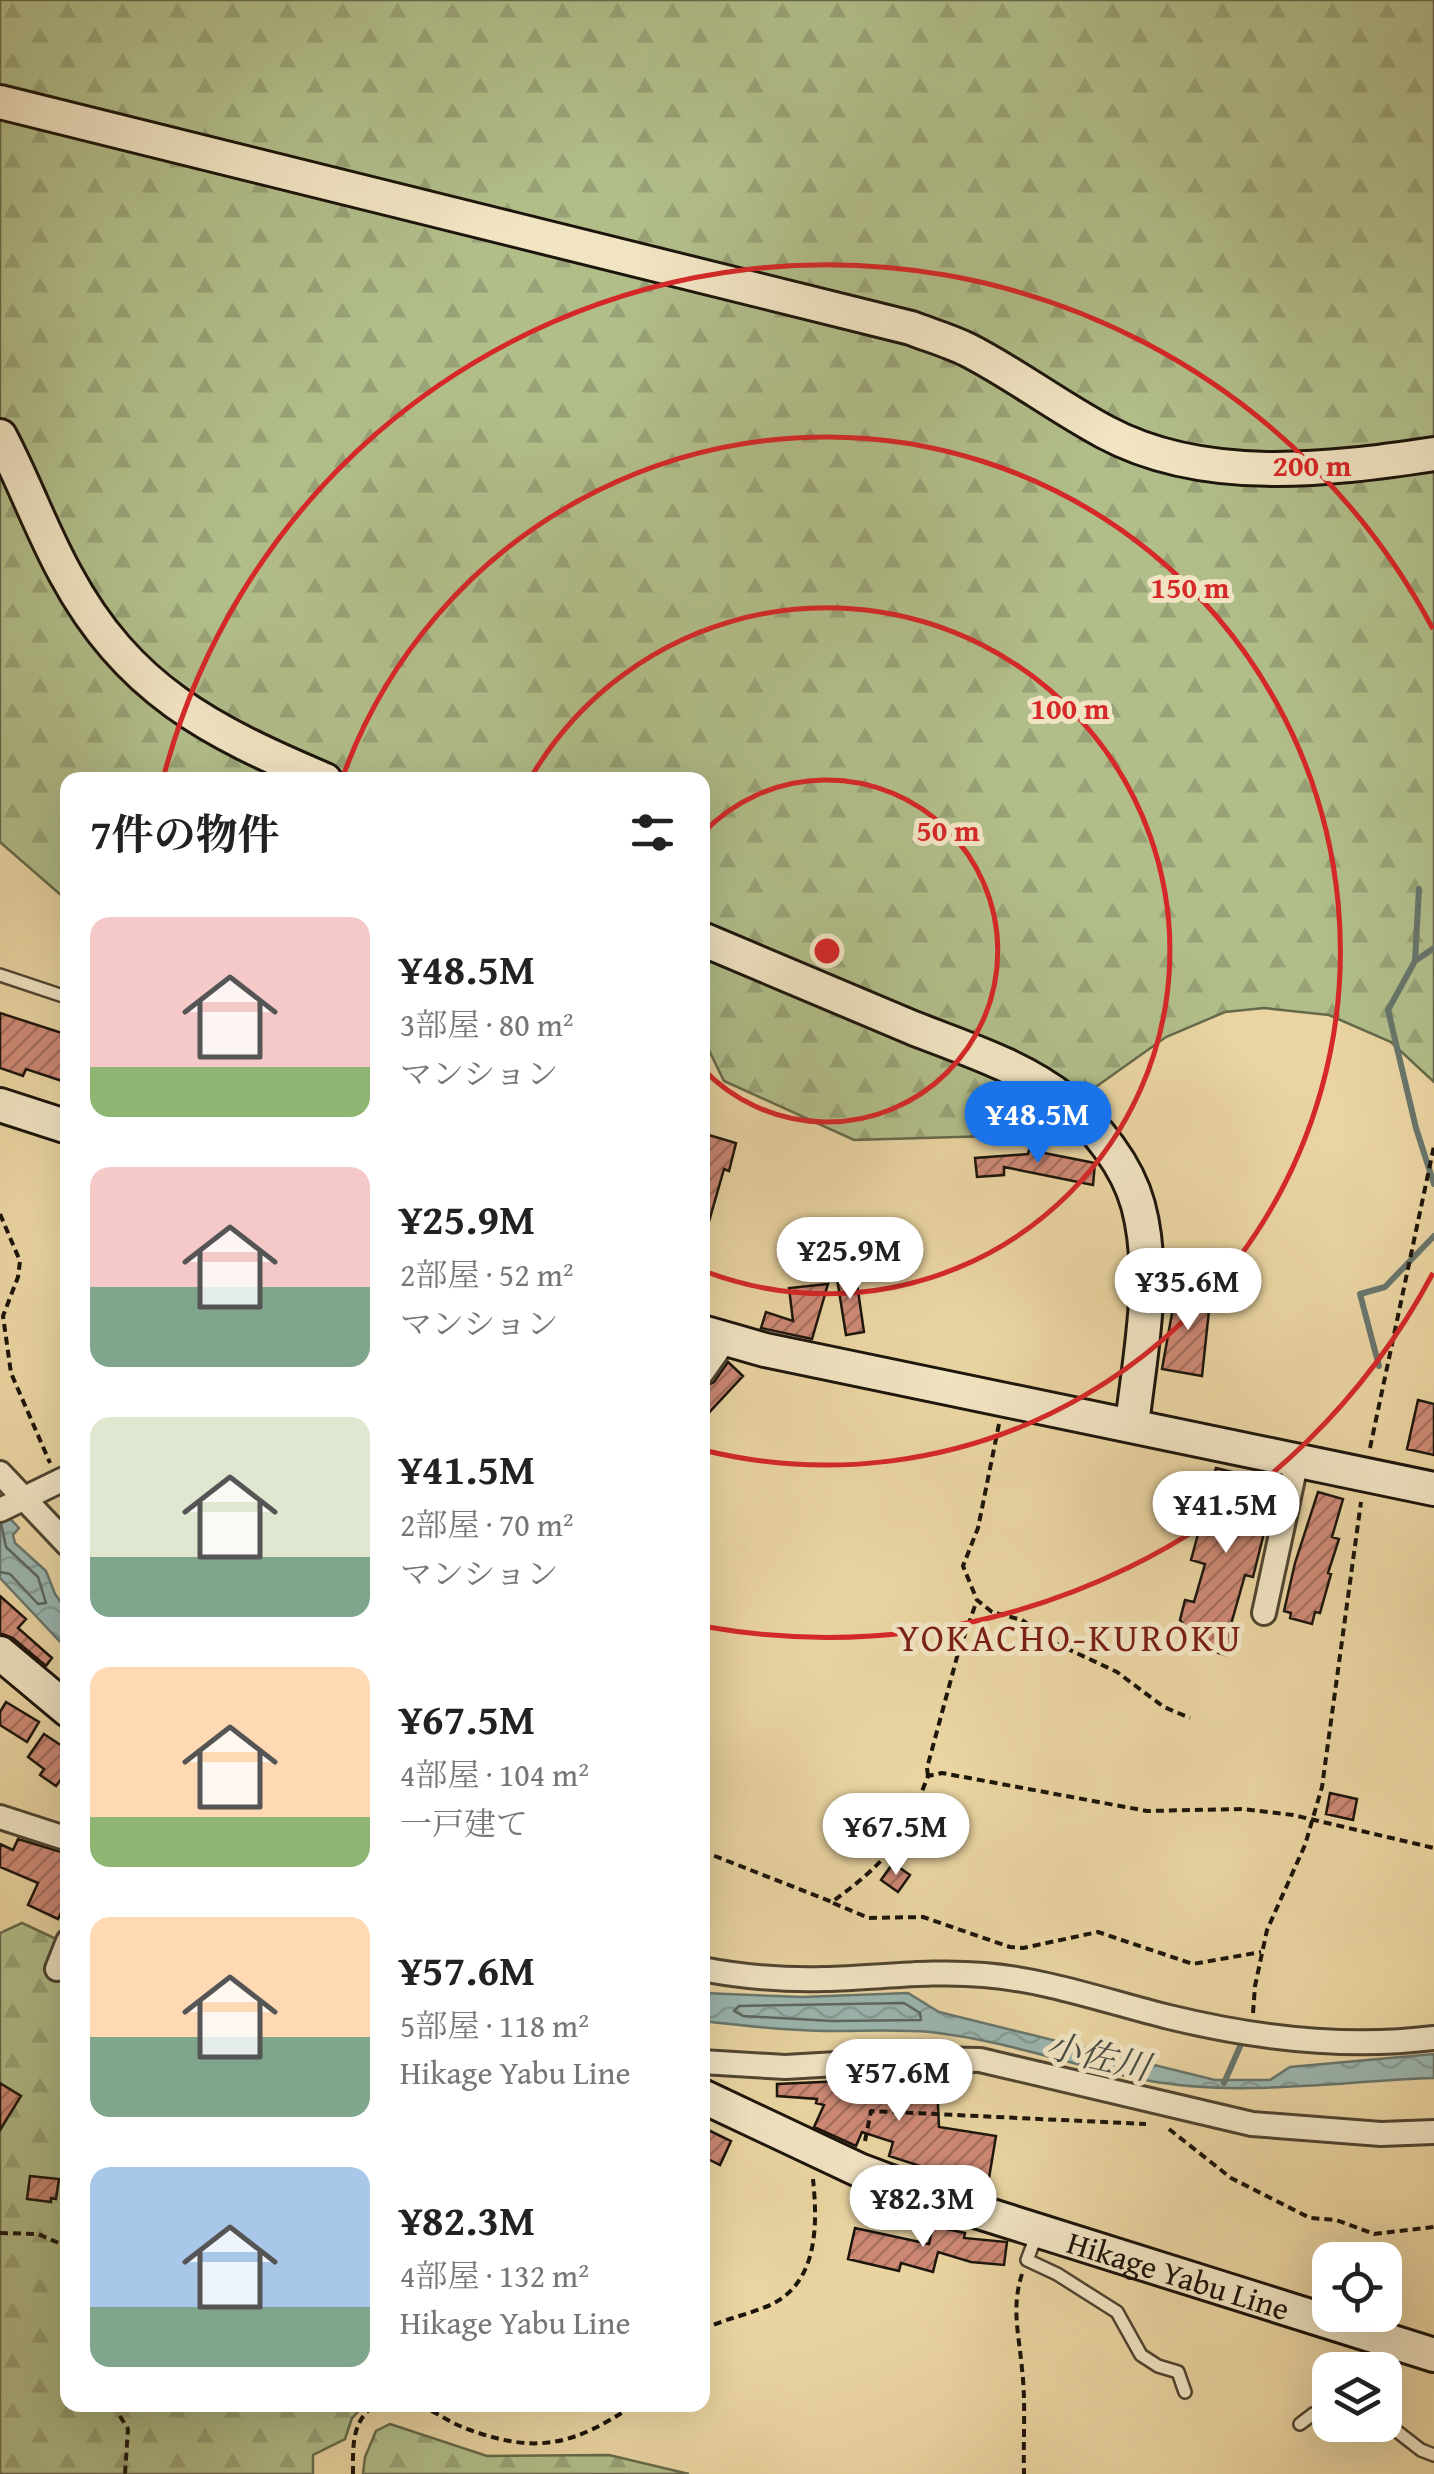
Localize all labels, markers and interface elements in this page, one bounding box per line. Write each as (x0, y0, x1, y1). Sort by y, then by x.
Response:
text: 200 m (1273, 443, 1352, 487)
text: 150 m (1151, 565, 1230, 609)
text: 100 m (1031, 686, 1110, 730)
text: 7件の物件 (90, 803, 280, 864)
icon: filters (625, 805, 680, 860)
text: 50 m (916, 808, 980, 852)
centre of rings (809, 933, 845, 969)
text: ¥48.5M (400, 938, 535, 999)
icon: home (170, 957, 290, 1077)
text: 3部屋 · 80 m² (400, 1001, 574, 1048)
text: マンション (400, 1050, 559, 1097)
pin: ¥48.5M (957, 1081, 1119, 1166)
text: ¥48.5M (987, 1090, 1089, 1137)
text: ¥25.9M (400, 1188, 535, 1249)
icon: home (170, 1207, 290, 1327)
pin: ¥25.9M (769, 1217, 931, 1302)
text: ¥25.9M (799, 1226, 901, 1273)
pin: ¥35.6M (1107, 1248, 1269, 1333)
text: 2部屋 · 52 m² (400, 1251, 574, 1298)
text: ¥35.6M (1137, 1257, 1239, 1304)
text: マンション (400, 1300, 559, 1347)
text: ¥41.5M (400, 1438, 535, 1499)
icon: home (170, 1457, 290, 1577)
pin: ¥41.5M (1145, 1471, 1307, 1556)
text: ¥41.5M (1175, 1480, 1277, 1527)
text: 2部屋 · 70 m² (400, 1501, 574, 1548)
text: マンション (400, 1550, 559, 1597)
district label: YOKACHO-KUROKU (897, 1609, 1243, 1665)
text: ¥67.5M (400, 1688, 535, 1749)
icon: home (170, 1707, 290, 1827)
text: 4部屋 · 104 m² (400, 1751, 589, 1798)
pin: ¥67.5M (815, 1793, 977, 1878)
text: 一戸建て (400, 1800, 528, 1847)
text: ¥67.5M (845, 1802, 947, 1849)
text: ¥57.6M (400, 1939, 535, 2000)
icon: home (170, 1957, 290, 2077)
text: 5部屋 · 118 m² (400, 2002, 589, 2049)
water label: 小佐川 (1041, 2019, 1159, 2094)
pin: ¥57.6M (818, 2039, 980, 2124)
text: ¥57.6M (848, 2048, 950, 2095)
text: Hikage Yabu Line (400, 2049, 631, 2096)
pin: ¥82.3M (842, 2165, 1004, 2250)
text: ¥82.3M (872, 2174, 974, 2221)
text: ¥82.3M (400, 2189, 535, 2250)
icon: home (170, 2207, 290, 2327)
street label: Hikage Yabu Line (1062, 2218, 1296, 2332)
map controls (1312, 2242, 1402, 2442)
button: locate (1312, 2242, 1402, 2332)
text: 4部屋 · 132 m² (400, 2252, 589, 2299)
text: Hikage Yabu Line (400, 2299, 631, 2346)
button: layers (1312, 2352, 1402, 2442)

